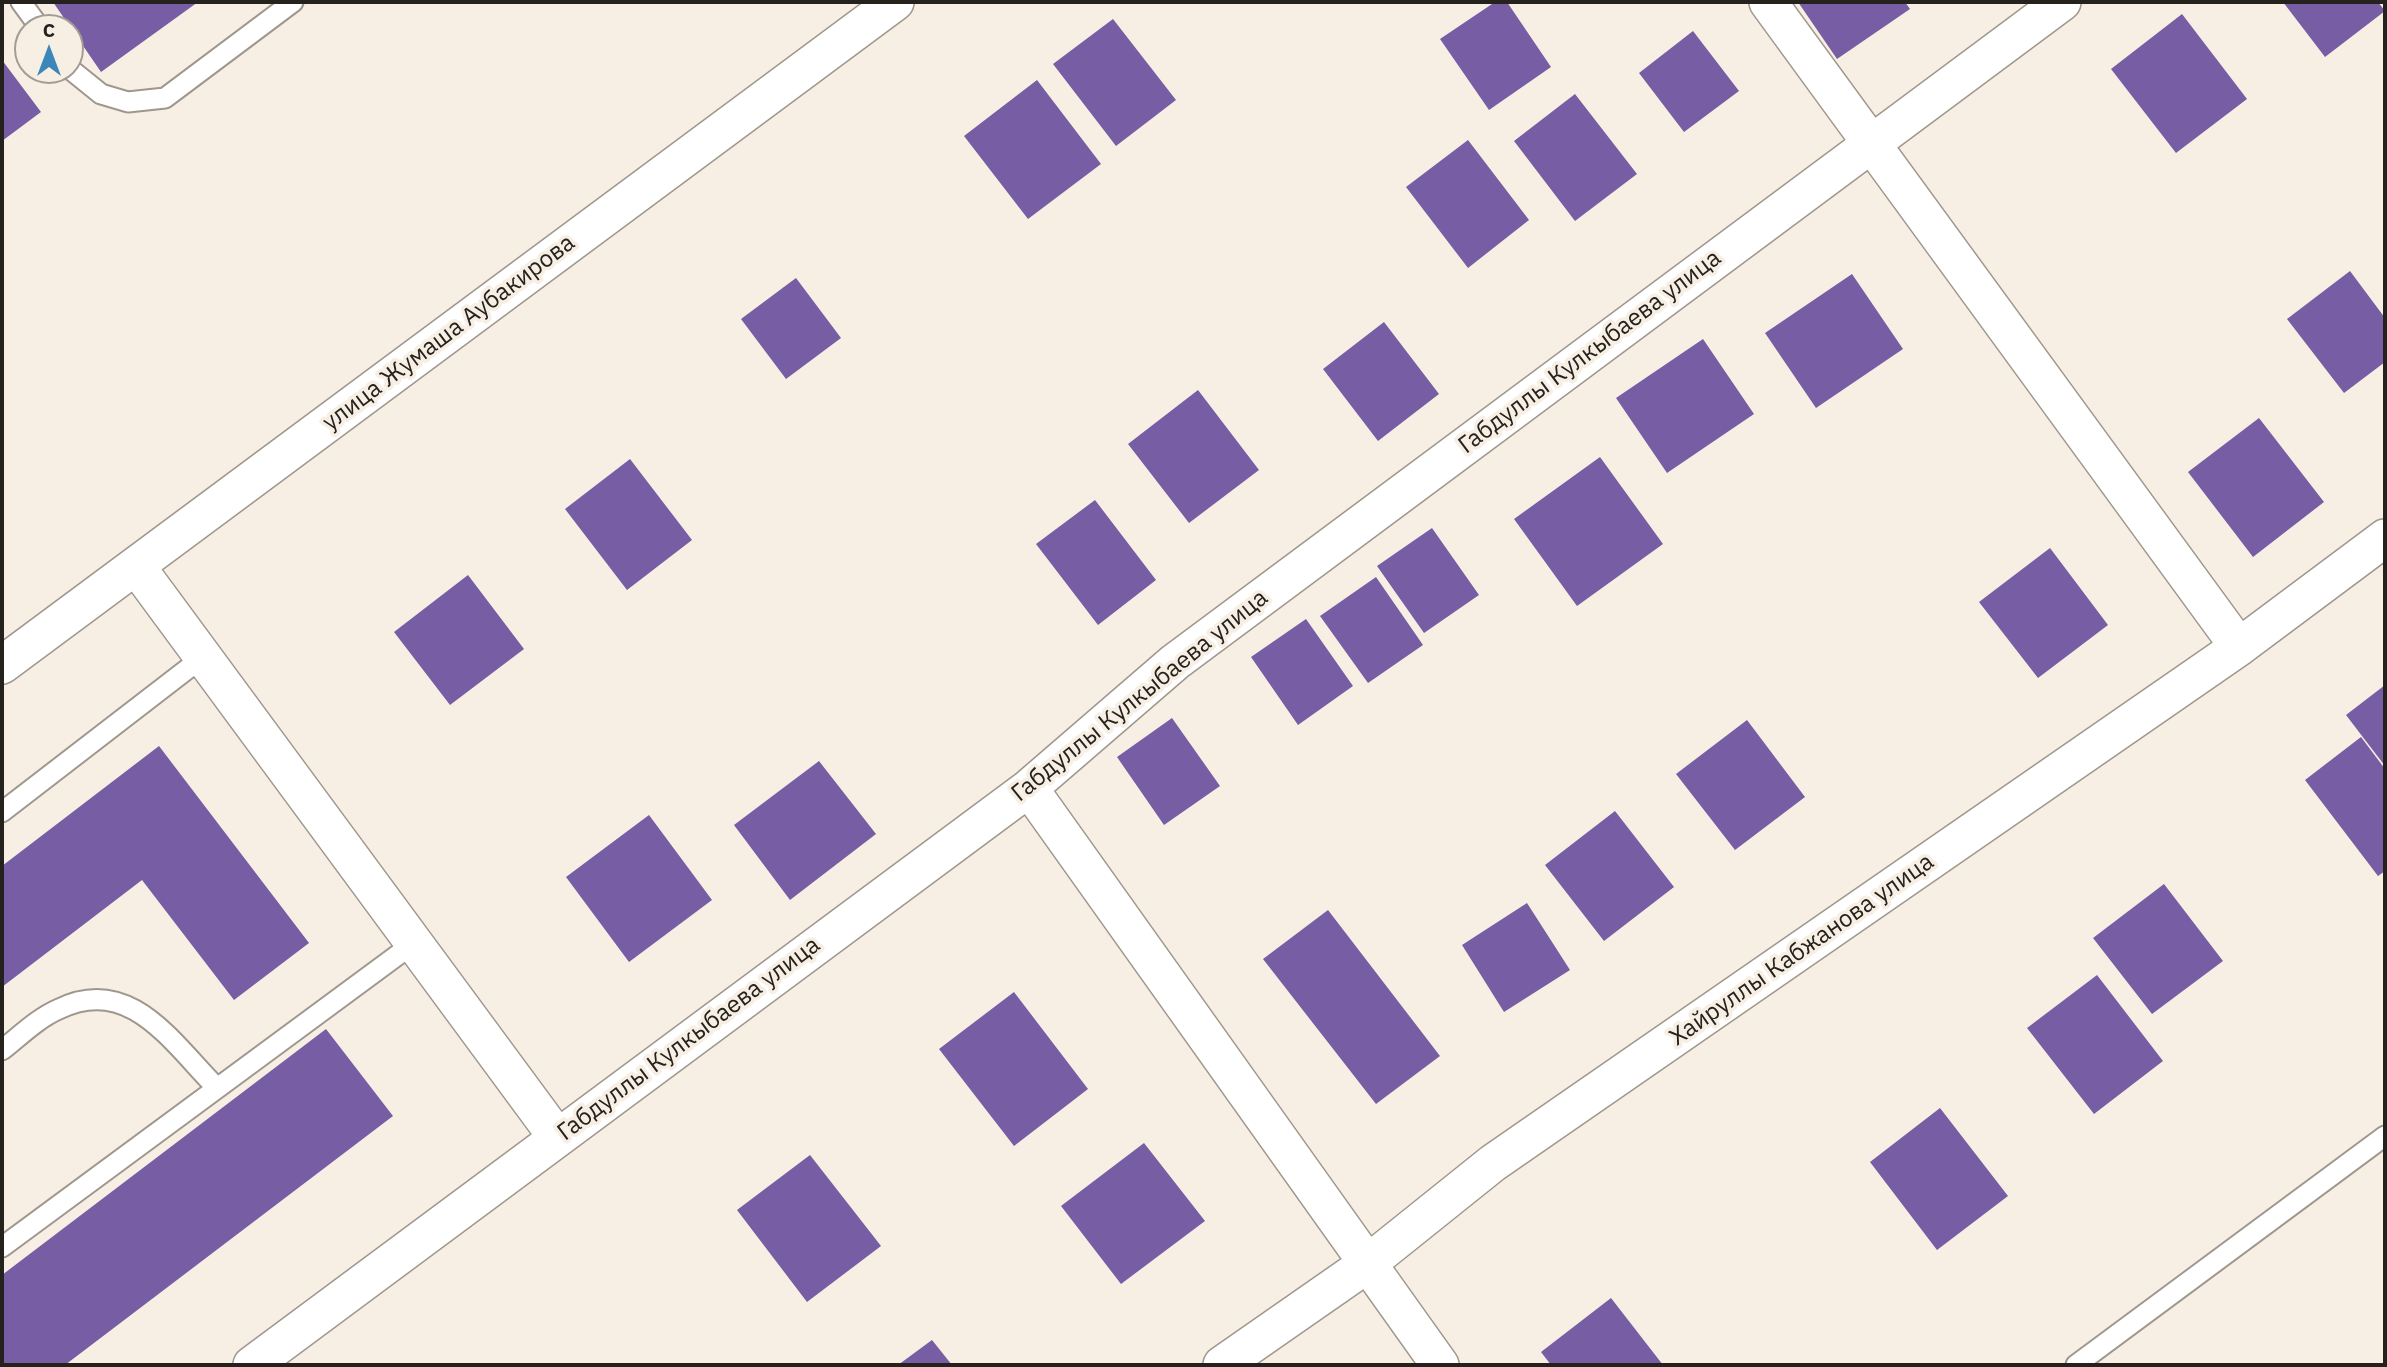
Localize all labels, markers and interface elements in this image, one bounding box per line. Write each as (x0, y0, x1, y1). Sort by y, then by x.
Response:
north arrow (14, 14, 84, 84)
text: С (43, 18, 55, 42)
street label: улица Жумаша Аубакирова (317, 229, 581, 437)
street label: Габдуллы Кулкыбаева улица (1453, 244, 1727, 460)
street label: Габдуллы Кулкыбаева улица (1006, 584, 1274, 808)
street label: Хайруллы Кабжанова улица (1664, 848, 1940, 1052)
street label: Габдуллы Кулкыбаева улица (552, 931, 826, 1147)

